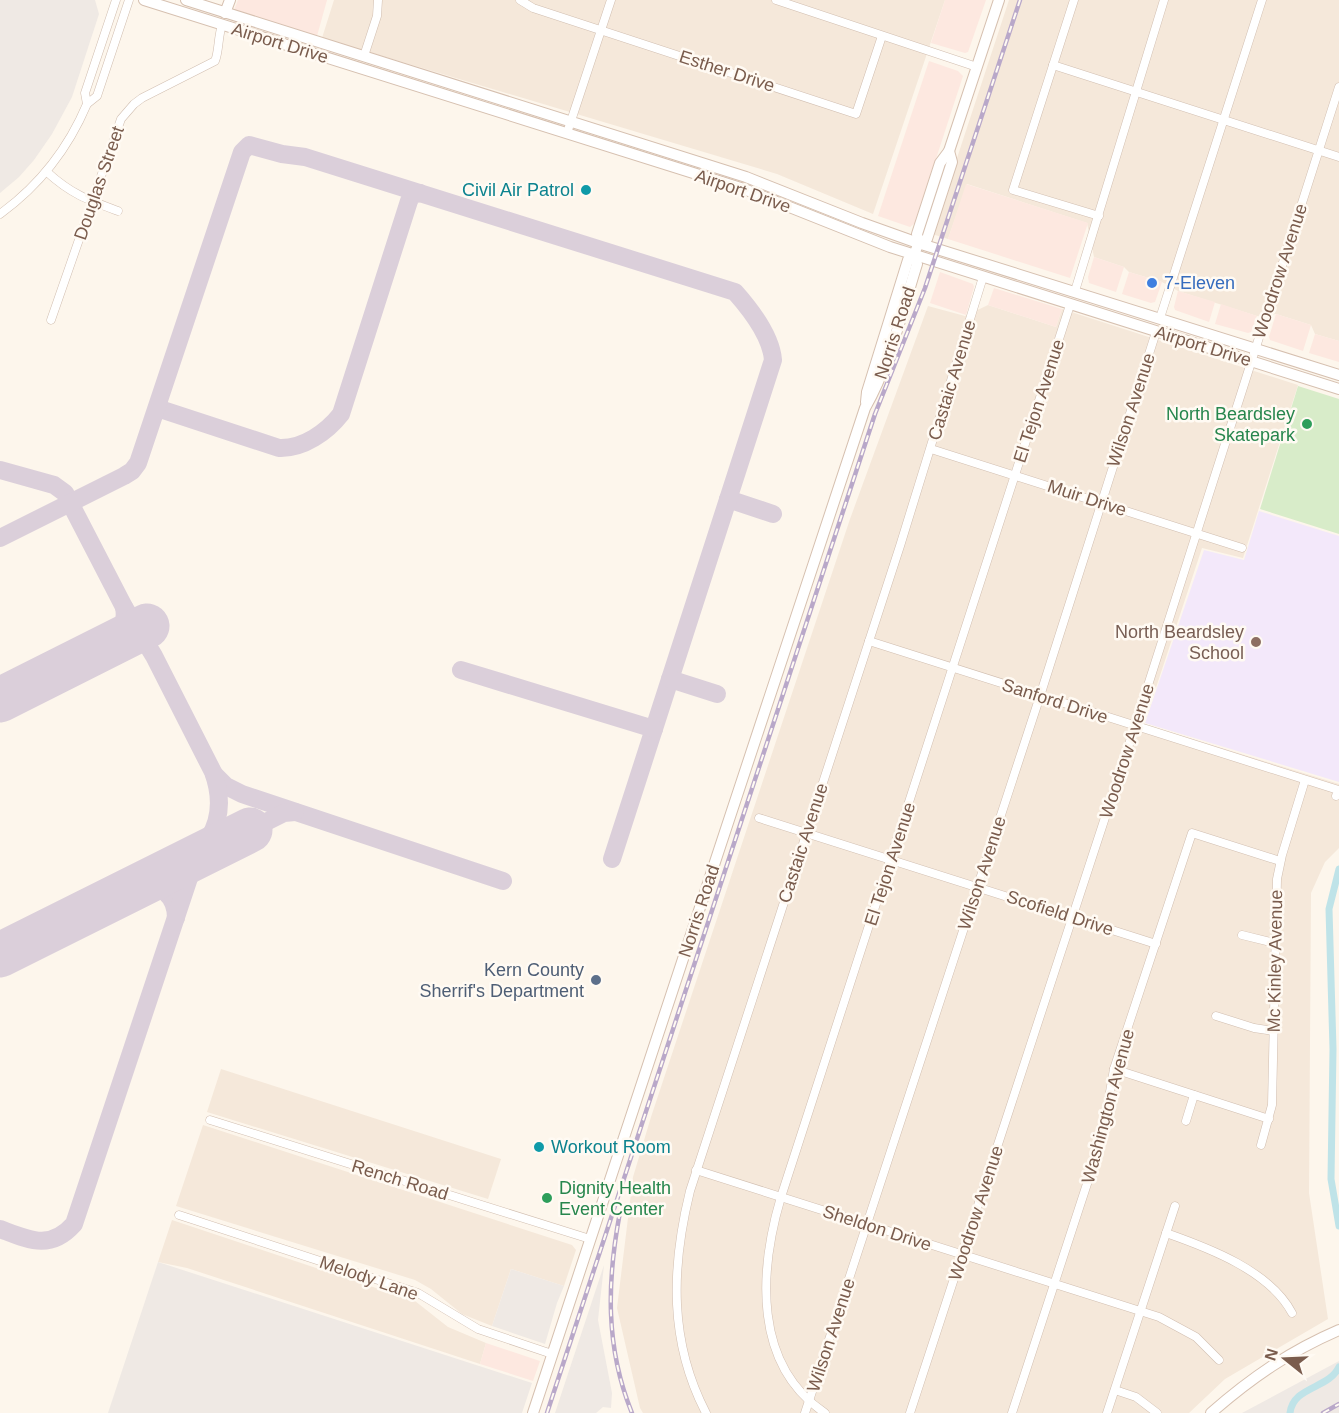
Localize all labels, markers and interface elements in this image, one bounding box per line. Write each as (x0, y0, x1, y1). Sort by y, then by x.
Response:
street label: Airport Drive (229, 19, 331, 67)
street label: Esther Drive (677, 46, 777, 96)
street label: Douglas Street (70, 123, 128, 243)
street label: Airport Drive (692, 165, 794, 217)
place label: Civil Air Patrol (462, 180, 574, 200)
marker: Civil Air Patrol (579, 183, 593, 197)
street label: Woodrow Avenue (1249, 201, 1311, 341)
place label: 7-Eleven (1164, 273, 1235, 293)
marker: 7-Eleven (1145, 276, 1159, 290)
street label: Norris Road (871, 284, 919, 382)
street label: Castaic Avenue (924, 317, 980, 443)
street label: Airport Drive (1152, 322, 1254, 370)
street label: El Tejon Avenue (1010, 337, 1068, 465)
street label: Wilson Avenue (1103, 350, 1159, 470)
place label: North Beardsley Skatepark (1166, 404, 1296, 445)
marker: North Beardsley Skatepark (1300, 417, 1314, 431)
street label: Muir Drive (1045, 476, 1129, 520)
place label: North Beardsley School (1115, 622, 1244, 663)
marker: North Beardsley School (1249, 635, 1263, 649)
street label: Sanford Drive (1000, 674, 1110, 728)
street label: Woodrow Avenue (1096, 681, 1158, 821)
street label: Castaic Avenue (774, 781, 832, 905)
street label: El Tejon Avenue (861, 800, 919, 928)
street label: Wilson Avenue (954, 813, 1010, 933)
street label: Norris Road (675, 862, 723, 960)
street label: Scofield Drive (1004, 886, 1116, 940)
street label: Mc Kinley Avenue (1264, 889, 1286, 1033)
place label: Kern County Sherrif's Department (420, 960, 584, 1001)
marker: Kern County Sherrif's Department (589, 973, 603, 987)
street label: Washington Avenue (1078, 1027, 1138, 1185)
place label: Workout Room (551, 1137, 671, 1157)
marker: Workout Room (532, 1140, 546, 1154)
street label: Woodrow Avenue (945, 1143, 1007, 1283)
street label: Rench Road (349, 1156, 451, 1204)
place label: Dignity Health Event Center (559, 1178, 671, 1219)
marker: Dignity Health Event Center (540, 1191, 554, 1205)
street label: Sheldon Drive (820, 1201, 934, 1255)
street label: Melody Lane (317, 1252, 421, 1304)
street label: Wilson Avenue (803, 1275, 859, 1395)
north arrow (1255, 1329, 1315, 1389)
text: N (1261, 1346, 1281, 1363)

